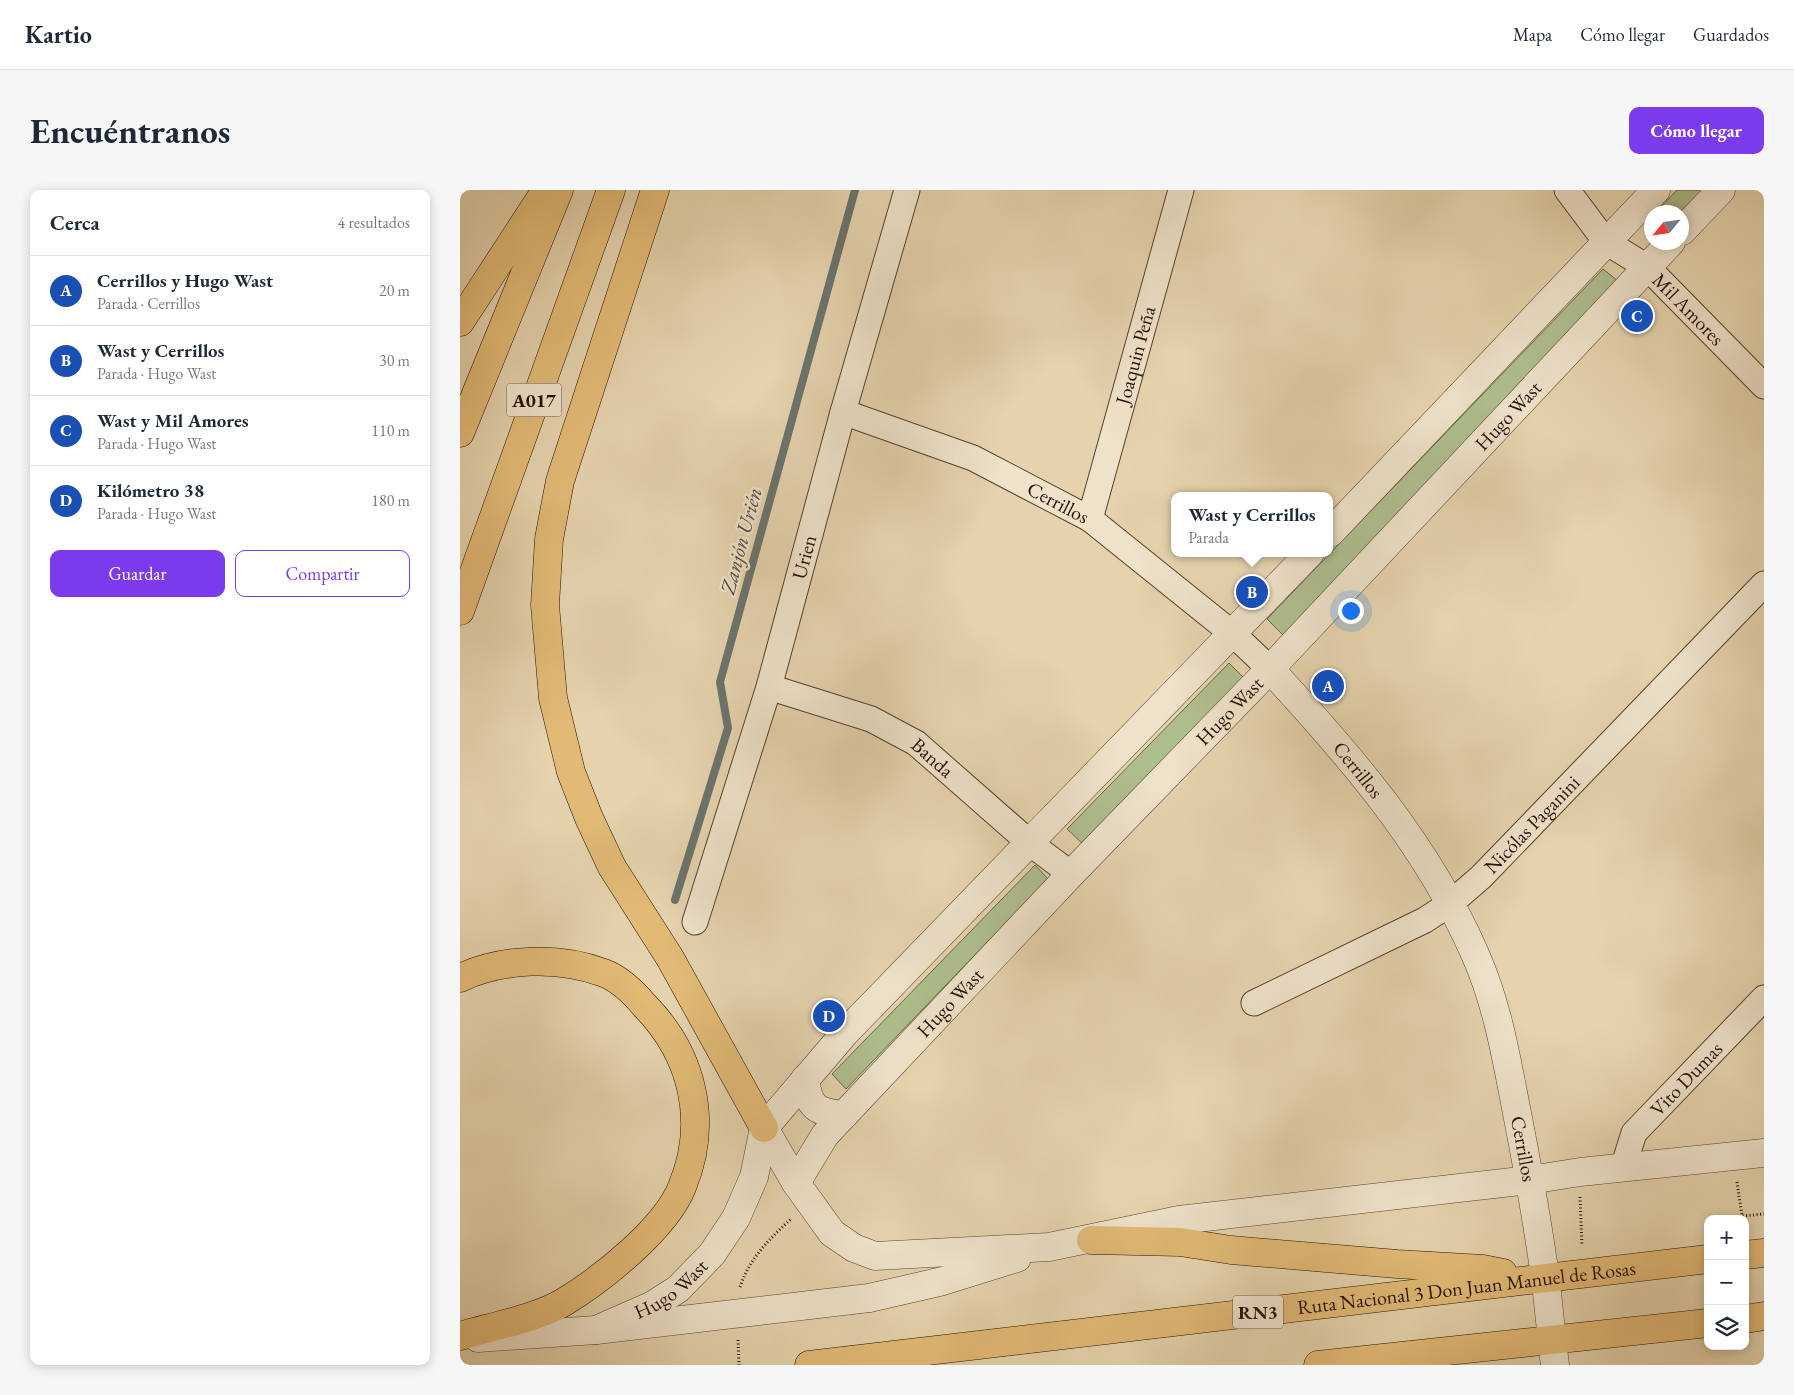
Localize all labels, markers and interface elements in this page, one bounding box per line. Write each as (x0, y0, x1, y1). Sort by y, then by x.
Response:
text: Kartio (25, 19, 92, 50)
text: Mapa (1513, 23, 1552, 46)
text: Cómo llegar (1580, 23, 1665, 46)
text: Guardados (1693, 23, 1769, 46)
button: Cómo llegar (1629, 107, 1764, 154)
text: Encuéntranos (30, 108, 230, 153)
north arrow (1644, 205, 1689, 250)
text: Cerca (50, 209, 100, 236)
text: 4 resultados (338, 212, 410, 233)
street label: Mil Amores (1647, 267, 1730, 351)
text: Cerrillos y Hugo Wast (97, 268, 273, 293)
text: A (60, 280, 72, 301)
text: 20 m (379, 280, 410, 301)
text: Parada · Cerrillos (97, 293, 200, 314)
pin: C (1621, 297, 1653, 335)
street label: Joaquin Peña (1109, 303, 1161, 409)
text: Wast y Cerrillos (97, 338, 224, 363)
text: B (61, 350, 71, 371)
text: 30 m (379, 350, 410, 371)
text: Parada · Hugo Wast (97, 363, 216, 384)
street label: Hugo Wast (1469, 375, 1547, 456)
road number: A017 (506, 384, 562, 416)
text: Wast y Mil Amores (97, 408, 249, 433)
text: C (60, 420, 72, 441)
text: 110 m (371, 420, 410, 441)
text: Parada · Hugo Wast (97, 433, 216, 454)
street label: Cerrillos (1023, 476, 1094, 529)
text: Kilómetro 38 (97, 478, 204, 503)
water label: Zanjón Urién (713, 485, 768, 598)
text: D (60, 490, 72, 511)
text: 180 m (371, 490, 410, 511)
popup (1171, 492, 1333, 557)
text: Wast y Cerrillos (1188, 502, 1316, 527)
text: Parada · Hugo Wast (97, 503, 216, 524)
text: Parada (1188, 527, 1229, 548)
street label: Urien (786, 532, 822, 582)
button: Guardar (50, 550, 225, 597)
button: Compartir (235, 550, 410, 597)
pin: B (1236, 573, 1268, 611)
your location (1338, 598, 1364, 624)
pin: A (1312, 667, 1344, 705)
street label: Hugo Wast (1190, 670, 1269, 751)
street label: Banda (906, 732, 959, 783)
street label: Cerrillos (1327, 736, 1389, 804)
street label: Nicólas Paganini (1478, 770, 1585, 879)
street label: Hugo Wast (911, 962, 989, 1043)
pin: D (813, 997, 845, 1035)
street label: Vito Dumas (1644, 1036, 1728, 1122)
street label: Cerrillos (1505, 1114, 1543, 1184)
map controls (1704, 1215, 1749, 1350)
button: + (1704, 1215, 1749, 1260)
street label: Hugo Wast (630, 1253, 714, 1325)
street label: Ruta Nacional 3 Don Juan Manuel de Rosas (1296, 1255, 1637, 1320)
button: − (1704, 1260, 1749, 1305)
road number: RN3 (1233, 1296, 1283, 1328)
button: layers (1704, 1305, 1749, 1350)

